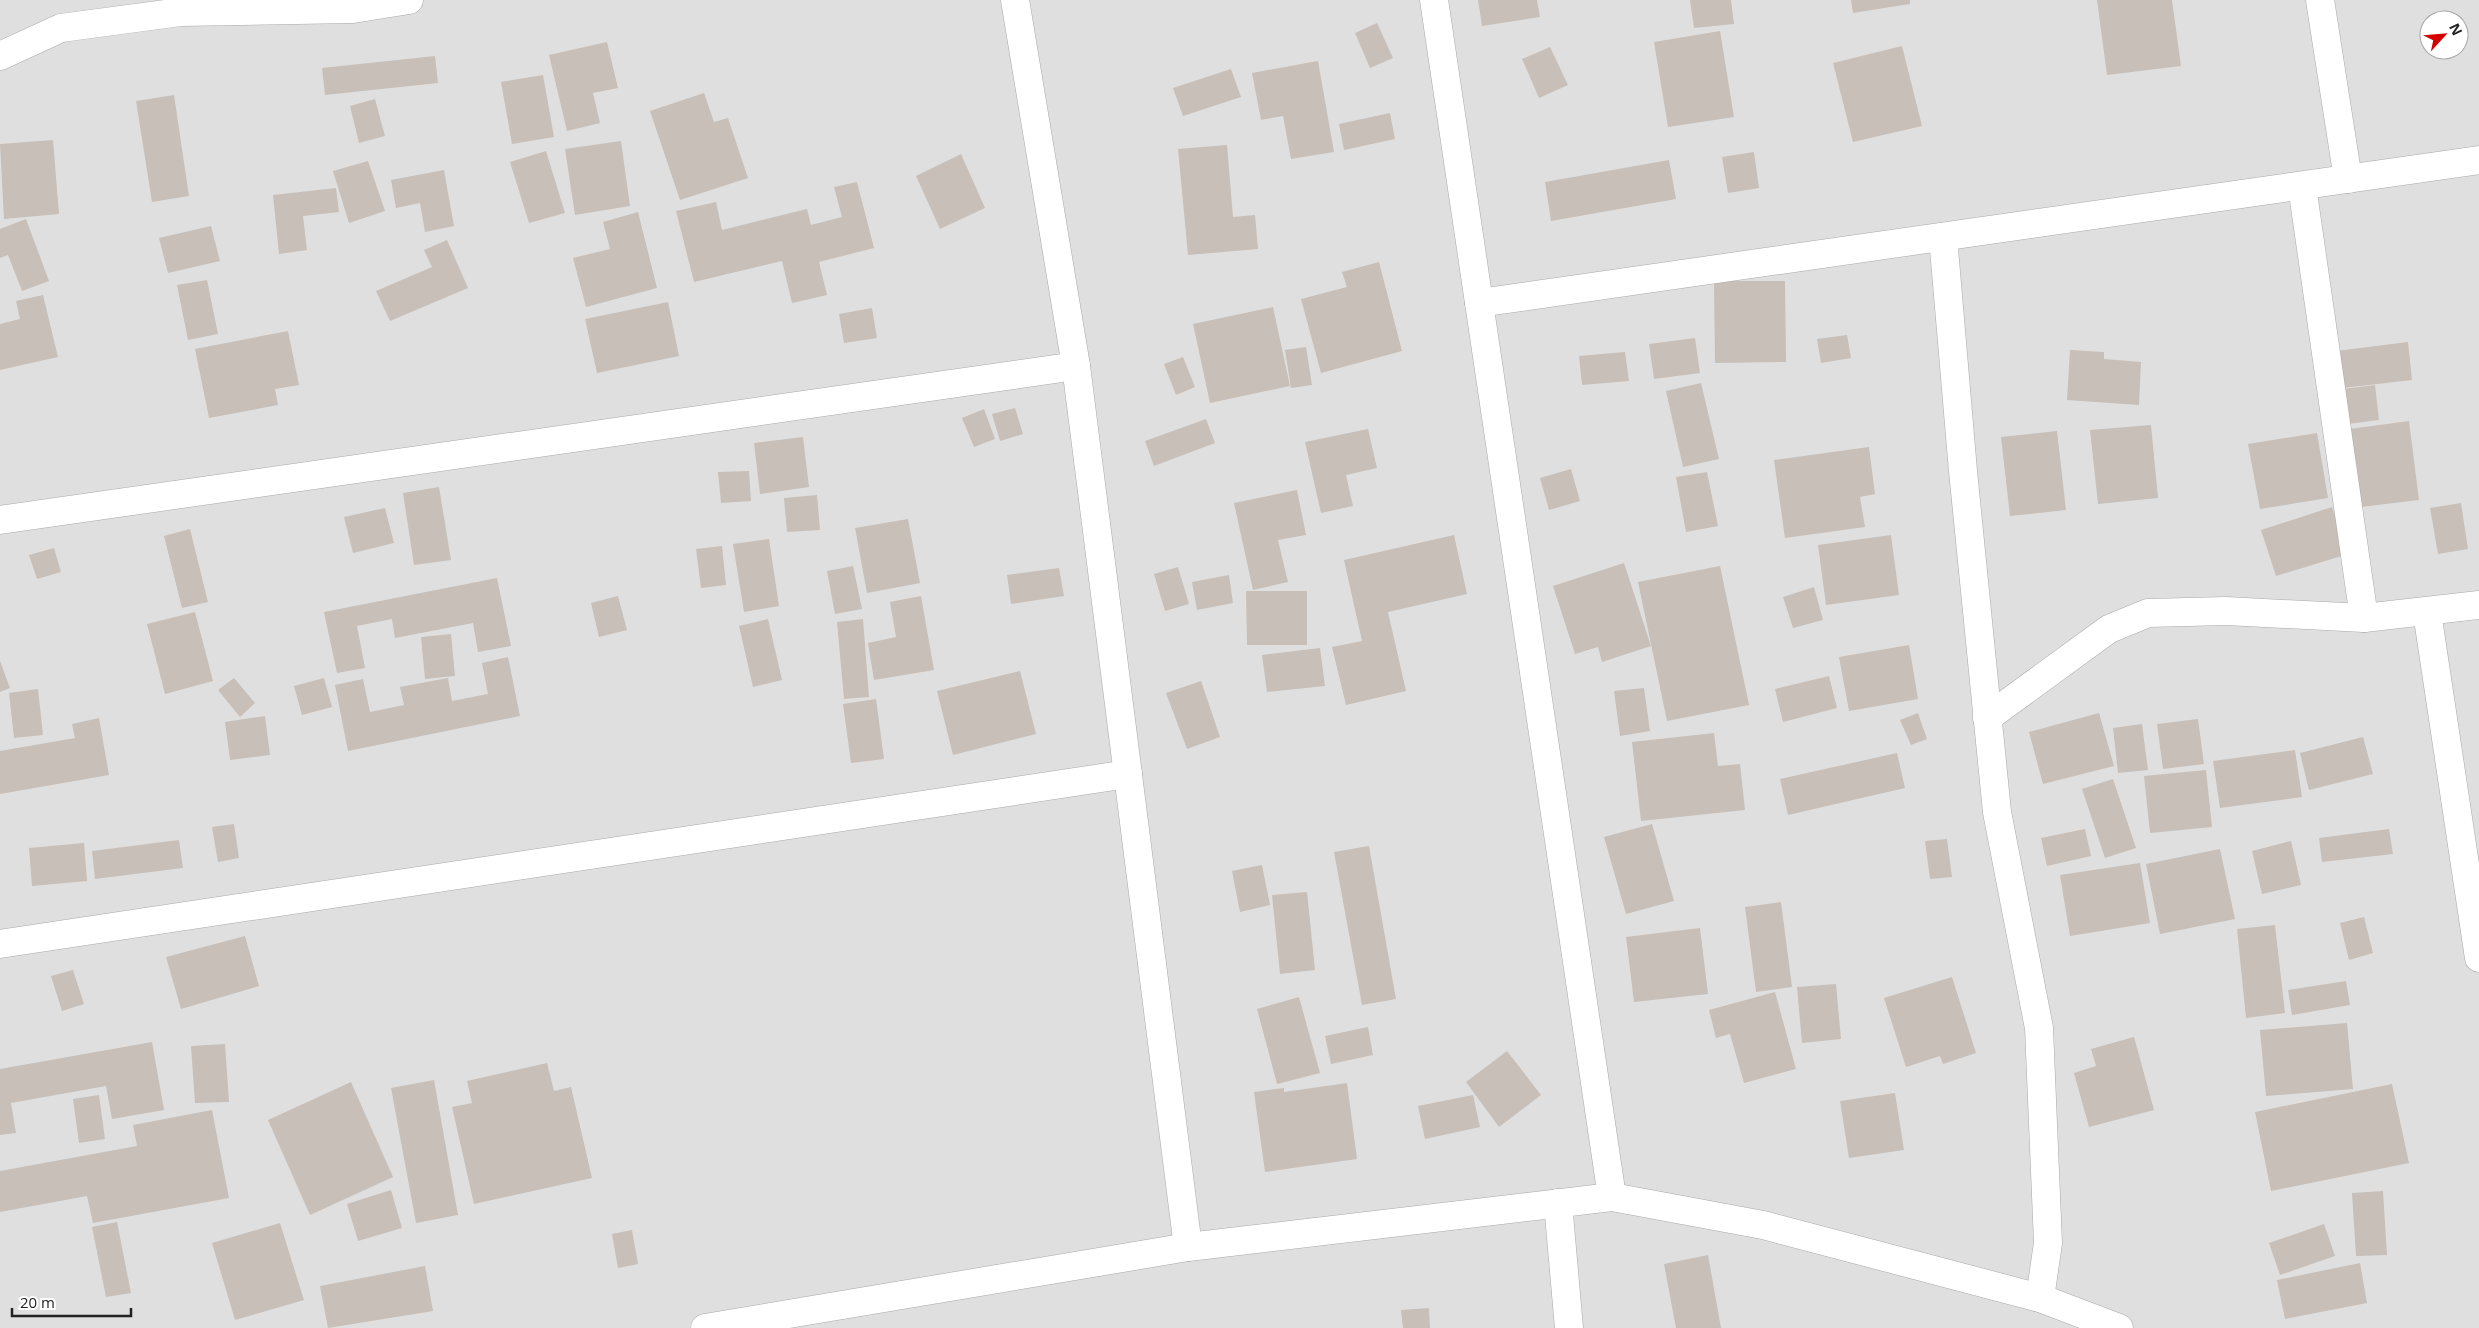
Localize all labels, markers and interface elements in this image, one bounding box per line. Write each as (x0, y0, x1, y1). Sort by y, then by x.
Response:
north arrow (2419, 10, 2469, 60)
text: N (2445, 20, 2467, 38)
scale bar (12, 1286, 131, 1318)
text: 20 m (20, 1292, 55, 1312)

